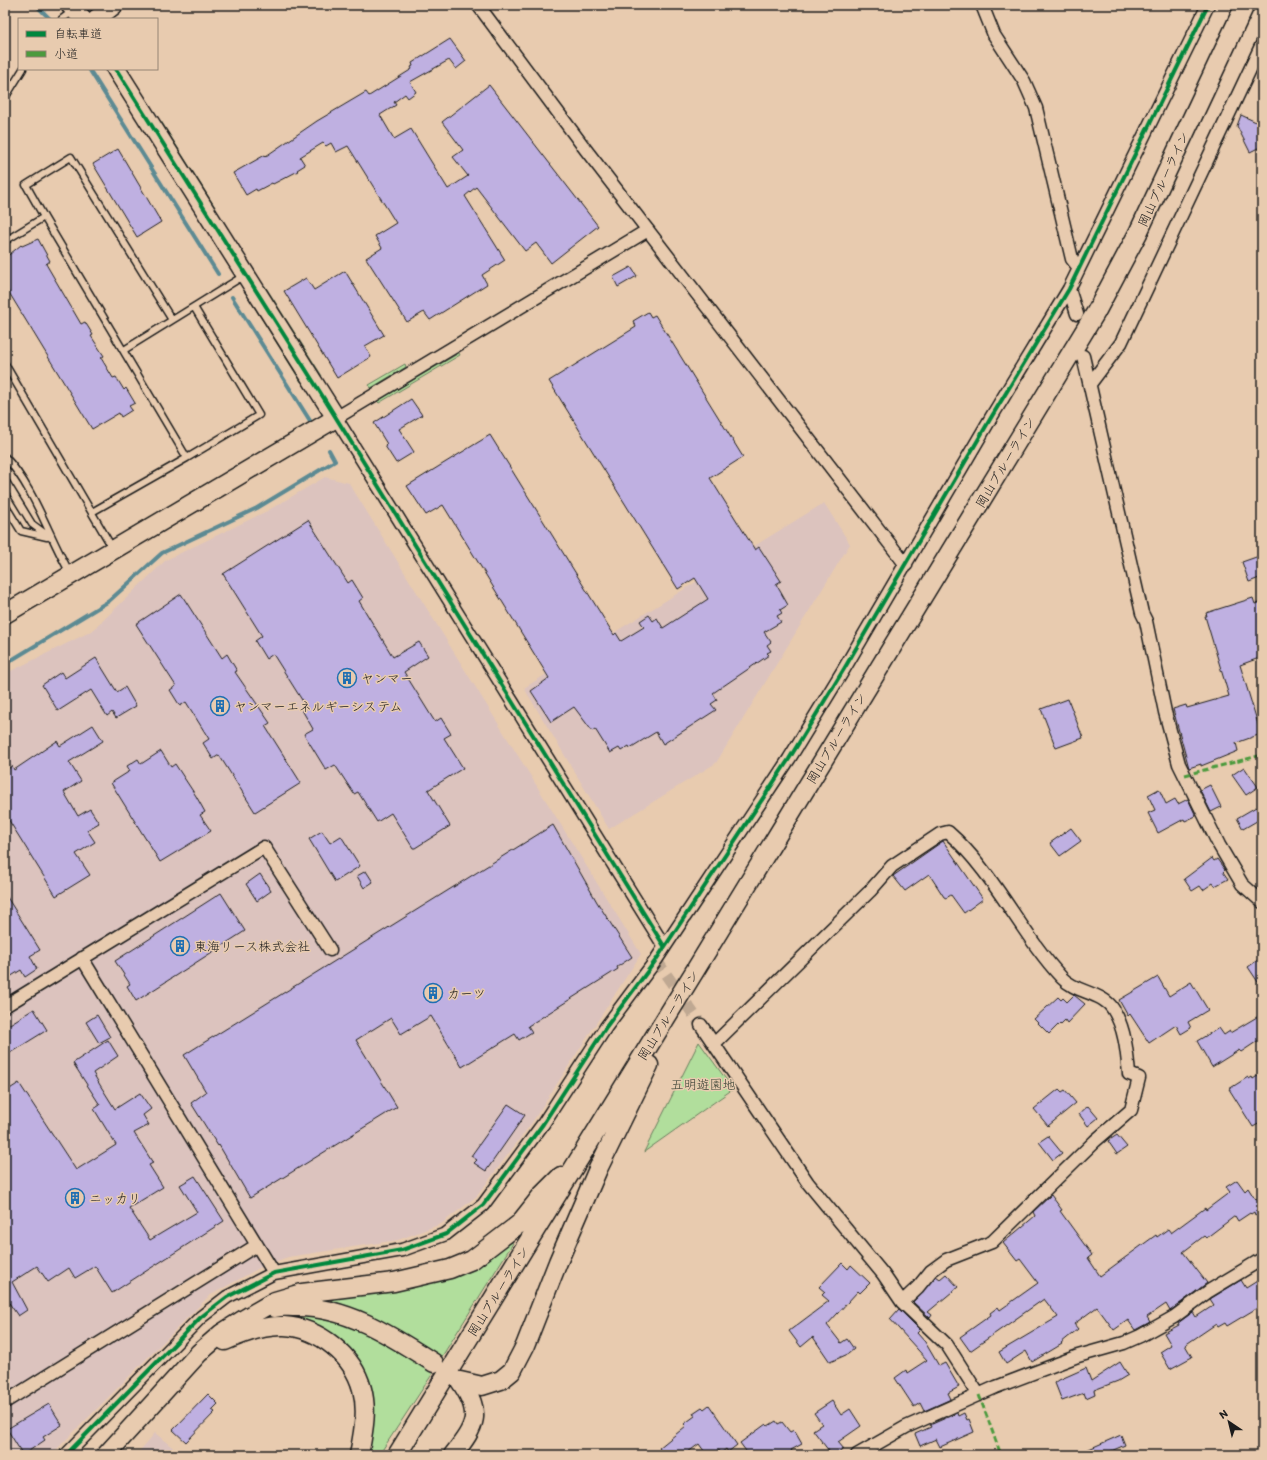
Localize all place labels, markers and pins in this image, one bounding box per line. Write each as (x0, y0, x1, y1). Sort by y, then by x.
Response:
building icon: ヤンマー (336, 667, 358, 689)
place label: ヤンマー (361, 671, 413, 686)
building icon: ヤンマーエネルギーシステム (209, 695, 231, 717)
place label: ヤンマーエネルギーシステム (234, 699, 402, 714)
building icon: 東海リース株式会社 (169, 935, 191, 957)
place label: 東海リース株式会社 (194, 939, 310, 954)
building icon: カーツ (422, 982, 444, 1004)
place label: カーツ (447, 986, 486, 1001)
building icon: ニッカリ (64, 1187, 86, 1209)
place label: ニッカリ (89, 1191, 141, 1206)

